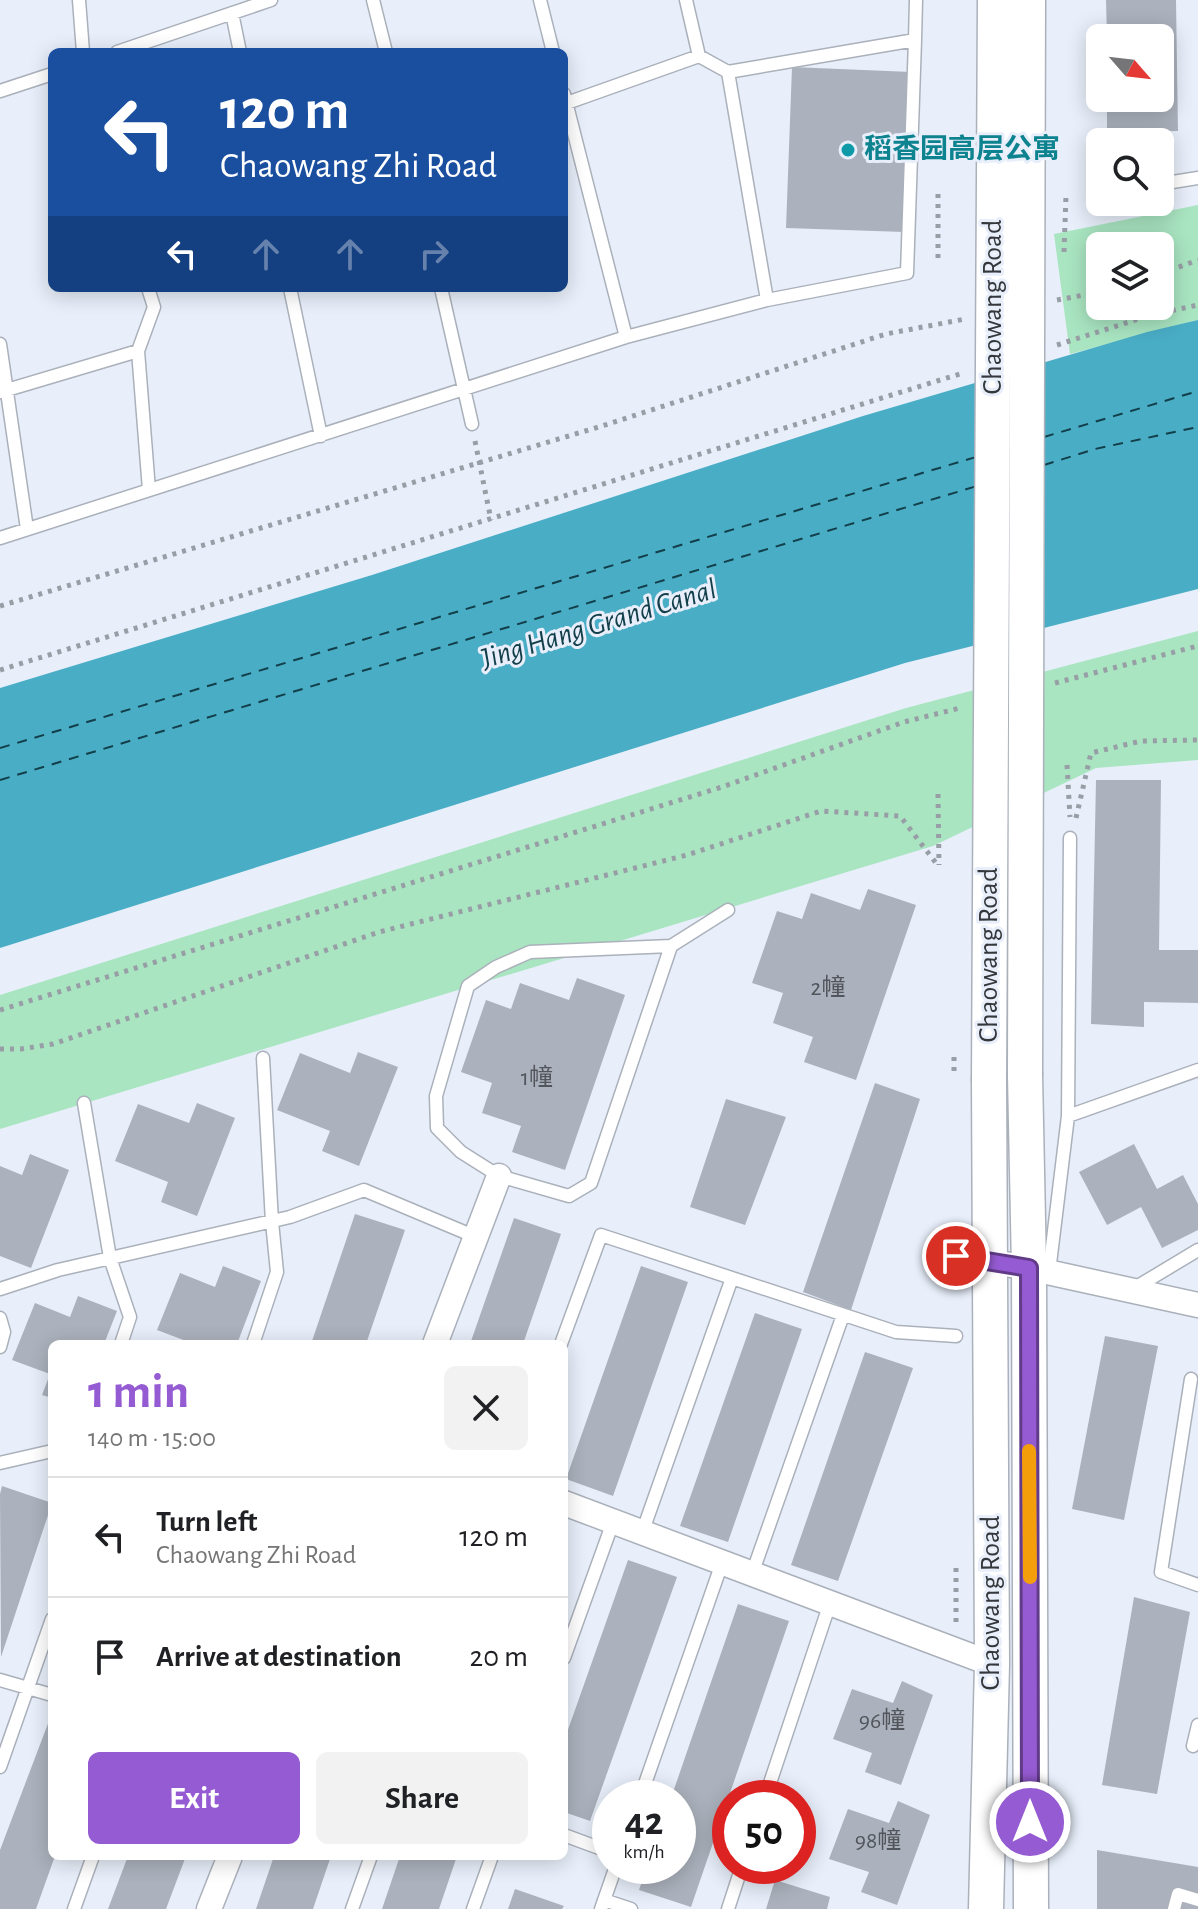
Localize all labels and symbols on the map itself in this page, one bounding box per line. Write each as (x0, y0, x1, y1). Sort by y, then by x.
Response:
north arrow (1086, 24, 1174, 112)
place label: 稻香园高层公寓 (864, 133, 1060, 164)
marker: 稻香园高层公寓 (839, 141, 857, 159)
street label: Chaowang Road (979, 220, 1007, 394)
water label: Jing Hang Grand Canal (477, 574, 720, 674)
street label: Chaowang Road (975, 868, 1003, 1042)
house number: 2幢 (811, 974, 845, 1000)
house number: 1幢 (521, 1064, 553, 1090)
pin (922, 1222, 990, 1290)
street label: Chaowang Road (977, 1516, 1005, 1690)
house number: 96幢 (859, 1707, 905, 1733)
speed limit sign: 50 (712, 1780, 816, 1884)
position arrow (988, 1780, 1072, 1864)
house number: 98幢 (855, 1827, 901, 1853)

